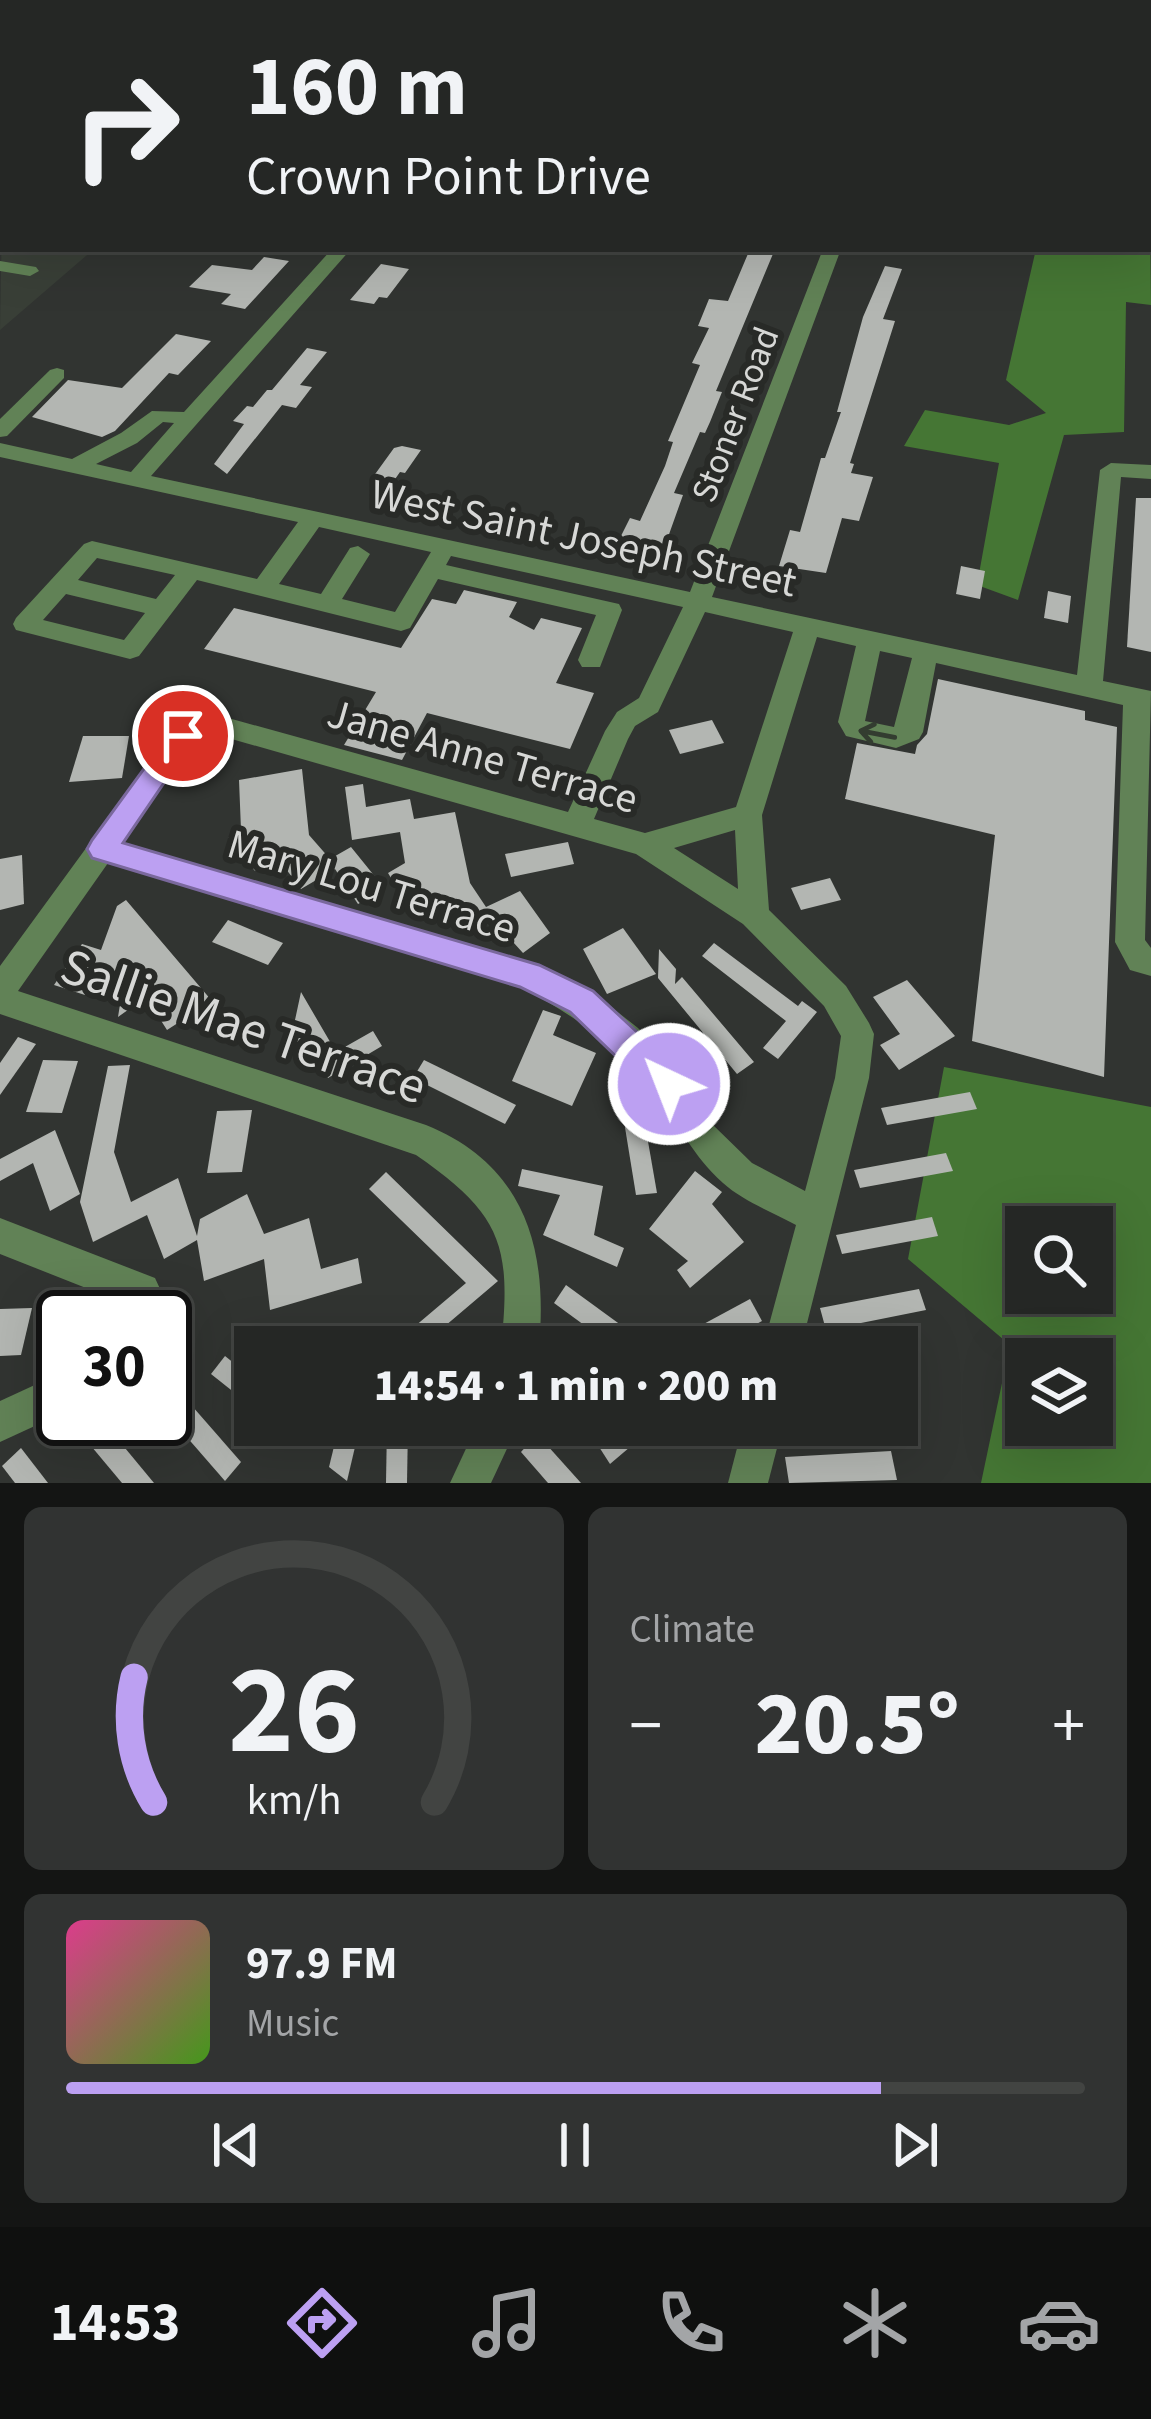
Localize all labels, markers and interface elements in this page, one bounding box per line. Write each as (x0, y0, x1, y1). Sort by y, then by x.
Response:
text: 160 m (246, 28, 468, 148)
icon: right (48, 48, 204, 204)
text: Crown Point Drive (246, 139, 651, 216)
street label: Stoner Road (679, 319, 792, 510)
street label: West Saint Joseph Street (365, 465, 802, 613)
street label: Jane Anne Terrace (320, 684, 645, 830)
pin (132, 685, 234, 787)
icon: arrive (150, 703, 216, 769)
one-way arrow (859, 722, 898, 744)
street label: Mary Lou Terrace (220, 815, 523, 959)
street label: Sallie Mae Terrace (51, 931, 436, 1123)
position arrow (606, 1021, 732, 1147)
map controls (1005, 1206, 1113, 1446)
button: search (1005, 1206, 1113, 1314)
speed limit sign: 30 (36, 1290, 192, 1446)
button: layers (1005, 1338, 1113, 1446)
text: 14:54 · 1 min · 200 m (374, 1354, 778, 1418)
text: Climate (630, 1602, 755, 1658)
text: 26 (228, 1623, 360, 1801)
text: 20.5° (755, 1661, 960, 1789)
text: − (630, 1679, 662, 1773)
text: + (1052, 1679, 1085, 1773)
text: km/h (246, 1769, 341, 1830)
text: 97.9 FM (246, 1932, 398, 1996)
text: Music (246, 1996, 339, 2052)
icon: previous (203, 2112, 269, 2178)
icon: pause (542, 2112, 608, 2178)
icon: next (882, 2112, 948, 2178)
icon: directions (280, 2281, 364, 2365)
icon: music (465, 2281, 549, 2365)
icon: phone (649, 2281, 733, 2365)
icon: climate (833, 2281, 917, 2365)
icon: car (1017, 2281, 1101, 2365)
text: 14:53 (50, 2285, 180, 2362)

